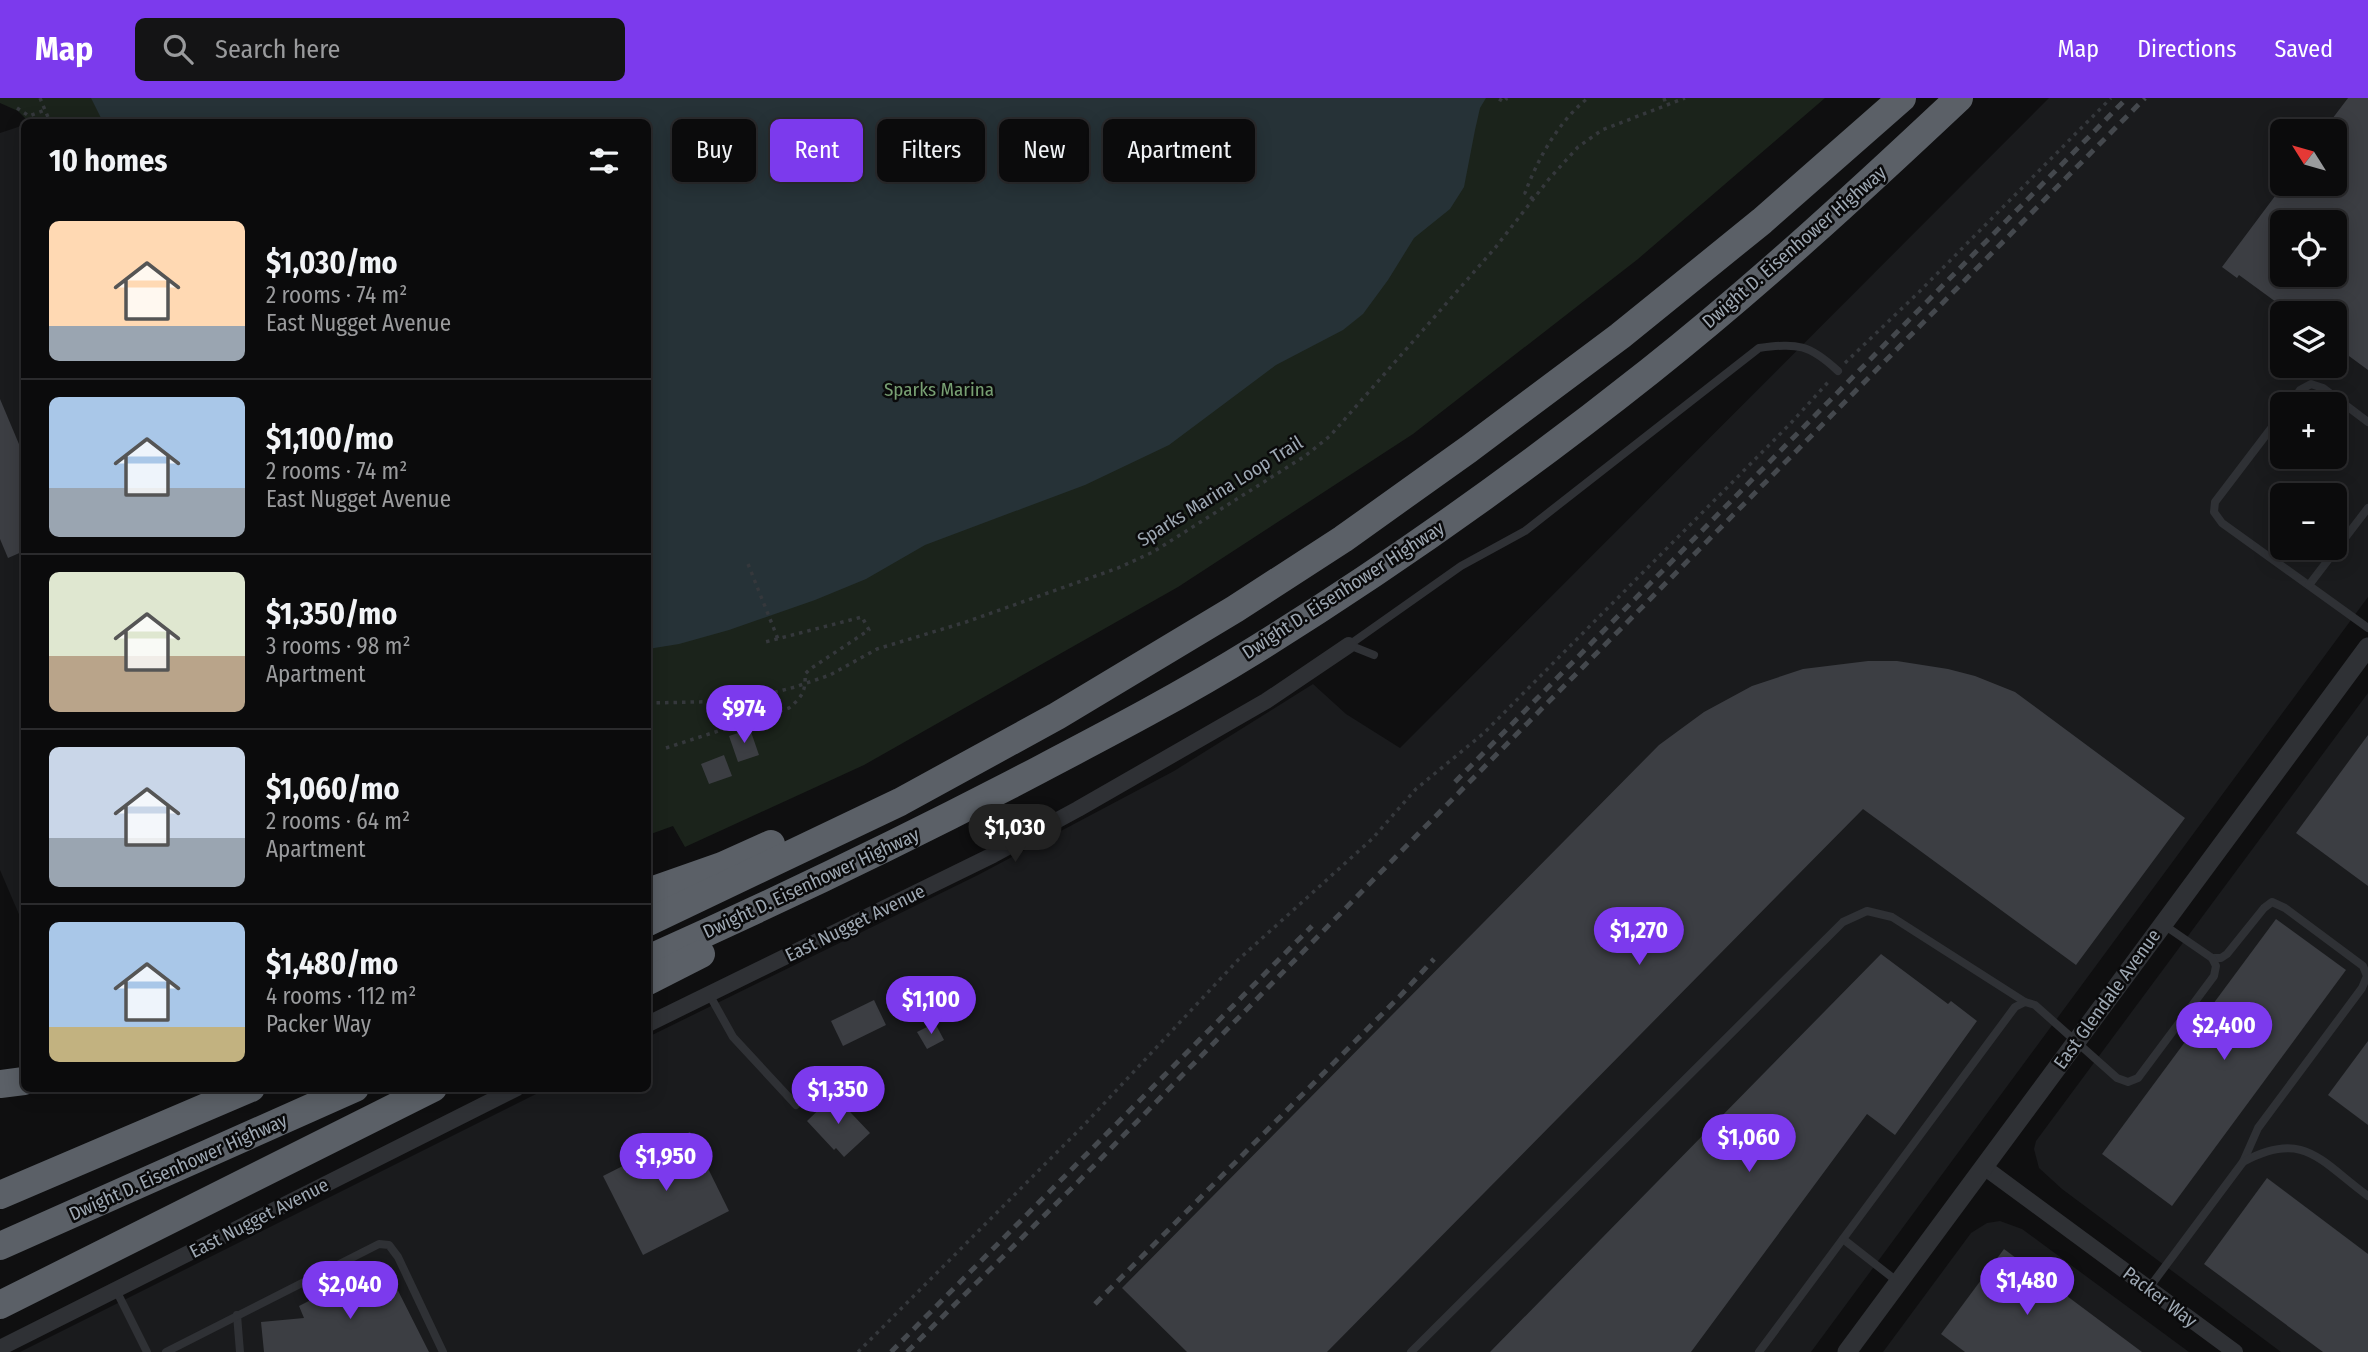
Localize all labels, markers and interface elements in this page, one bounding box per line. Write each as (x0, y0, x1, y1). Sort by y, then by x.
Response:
search box (135, 18, 625, 81)
text: Map (35, 29, 93, 69)
icon: search (159, 30, 197, 68)
text: Search here (215, 34, 340, 65)
text: Map (2058, 35, 2099, 63)
text: Directions (2137, 35, 2236, 63)
text: Saved (2274, 35, 2333, 63)
chip: Buy (672, 119, 756, 182)
chip: Rent (770, 119, 863, 182)
chip: Filters (877, 119, 985, 182)
chip: New (999, 119, 1089, 182)
chip: Apartment (1103, 119, 1255, 182)
north arrow (2270, 119, 2347, 196)
map controls (2270, 119, 2347, 560)
icon: filters (585, 142, 623, 180)
text: 10 homes (49, 143, 167, 179)
street label: Dwight D. Eisenhower Highway (1697, 161, 1891, 333)
button: locate (2270, 210, 2347, 287)
text: $1,030/mo (266, 245, 398, 281)
icon: home (105, 249, 189, 333)
text: 2 rooms · 74 m² (266, 281, 407, 309)
button: layers (2270, 301, 2347, 378)
text: East Nugget Avenue (266, 309, 451, 337)
park label: Sparks Marina (884, 378, 994, 401)
button: + (2270, 392, 2347, 469)
text: $1,100/mo (266, 421, 394, 457)
icon: home (105, 425, 189, 509)
street label: Sparks Marina Loop Trail (1133, 431, 1307, 551)
text: 2 rooms · 74 m² (266, 457, 407, 485)
button: − (2270, 483, 2347, 560)
text: East Nugget Avenue (266, 485, 451, 513)
street label: Dwight D. Eisenhower Highway (1238, 516, 1449, 664)
text: $1,350/mo (266, 596, 397, 632)
icon: home (105, 600, 189, 684)
text: 3 rooms · 98 m² (266, 632, 411, 660)
text: Apartment (266, 660, 366, 688)
pin: $974 (703, 686, 785, 745)
text: $974 (722, 694, 766, 722)
text: $1,060/mo (266, 771, 399, 807)
icon: home (105, 775, 189, 859)
pin: $1,030 (958, 804, 1072, 864)
text: 2 rooms · 64 m² (266, 807, 410, 835)
text: $1,030 (985, 813, 1046, 841)
street label: Dwight D. Eisenhower Highway (699, 822, 923, 943)
text: Apartment (266, 835, 366, 863)
street label: East Nugget Avenue (781, 879, 929, 967)
pin: $1,270 (1582, 908, 1696, 967)
text: $1,270 (1610, 916, 1668, 944)
street label: East Glendale Avenue (2049, 925, 2165, 1073)
text: $1,480/mo (266, 946, 398, 982)
icon: home (105, 950, 189, 1034)
pin: $1,100 (874, 976, 988, 1036)
text: 4 rooms · 112 m² (266, 982, 416, 1010)
text: $1,100 (902, 985, 960, 1013)
pin: $2,400 (2167, 1002, 2281, 1062)
text: Packer Way (266, 1010, 371, 1038)
text: $2,400 (2192, 1011, 2256, 1039)
pin: $1,350 (781, 1066, 895, 1126)
text: $1,350 (808, 1075, 868, 1103)
street label: Dwight D. Eisenhower Highway (65, 1108, 291, 1226)
pin: $1,060 (1692, 1114, 1806, 1174)
text: $1,060 (1718, 1123, 1780, 1151)
pin: $1,950 (609, 1134, 723, 1193)
text: $1,950 (636, 1142, 696, 1170)
street label: East Nugget Avenue (186, 1173, 332, 1263)
pin: $1,480 (1970, 1258, 2084, 1317)
pin: $2,040 (293, 1262, 407, 1321)
street label: Packer Way (2118, 1262, 2202, 1333)
text: $1,480 (1996, 1266, 2058, 1294)
text: $2,040 (318, 1270, 382, 1298)

